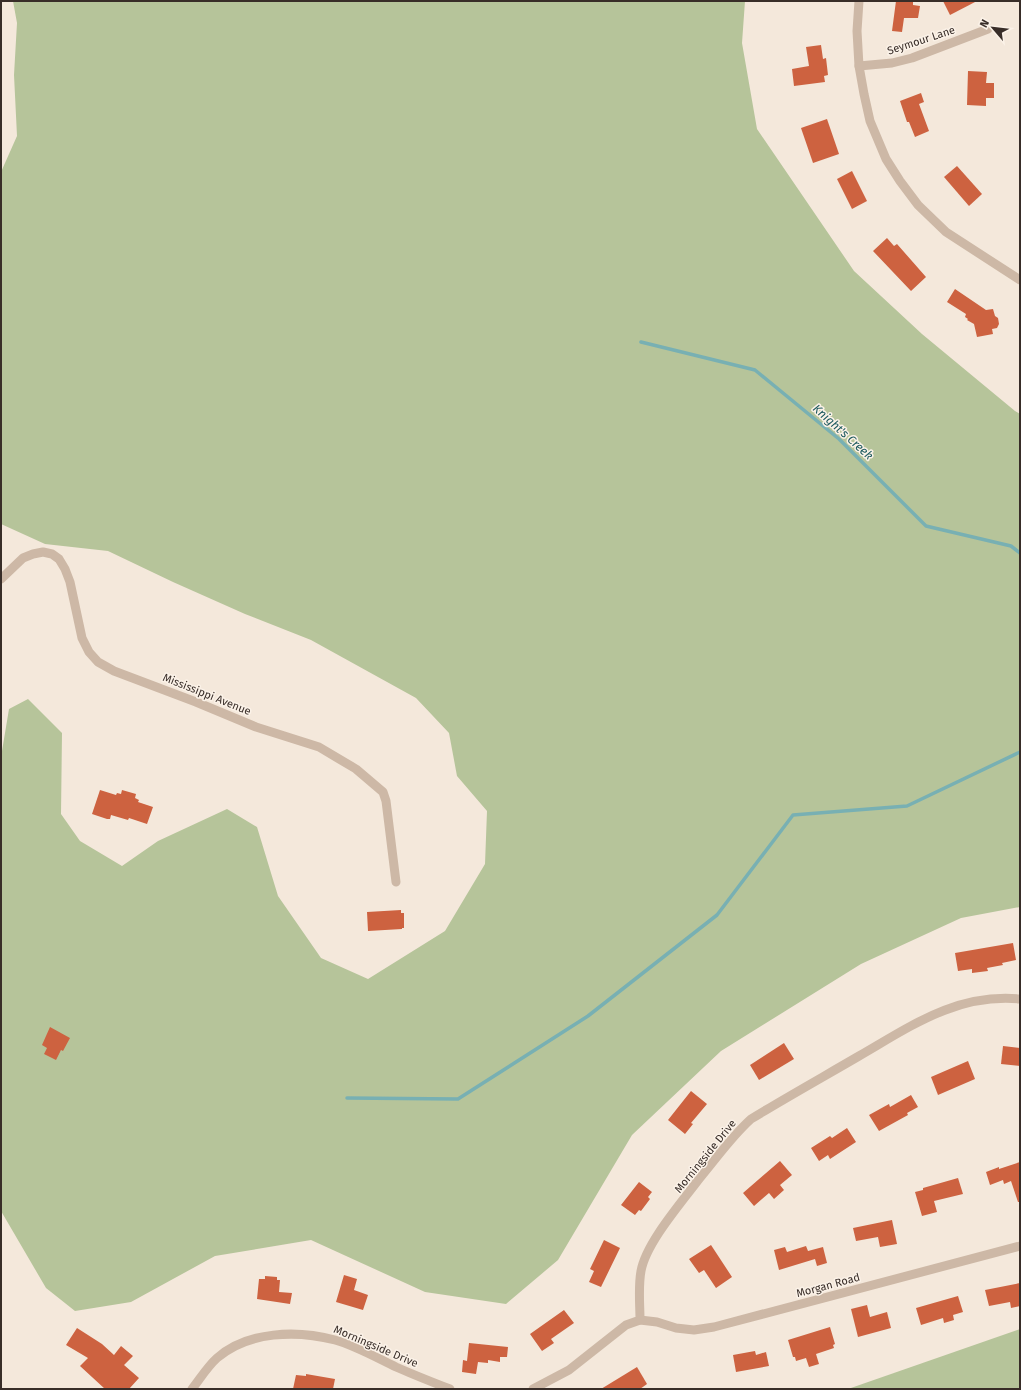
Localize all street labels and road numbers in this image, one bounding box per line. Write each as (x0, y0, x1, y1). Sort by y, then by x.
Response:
street label: Seymour Lane (886, 23, 957, 58)
street label: Mississippi Avenue (161, 671, 253, 718)
street label: Morningside Drive (672, 1117, 739, 1196)
street label: Morgan Road (795, 1271, 861, 1300)
street label: Morningside Drive (332, 1323, 420, 1370)

